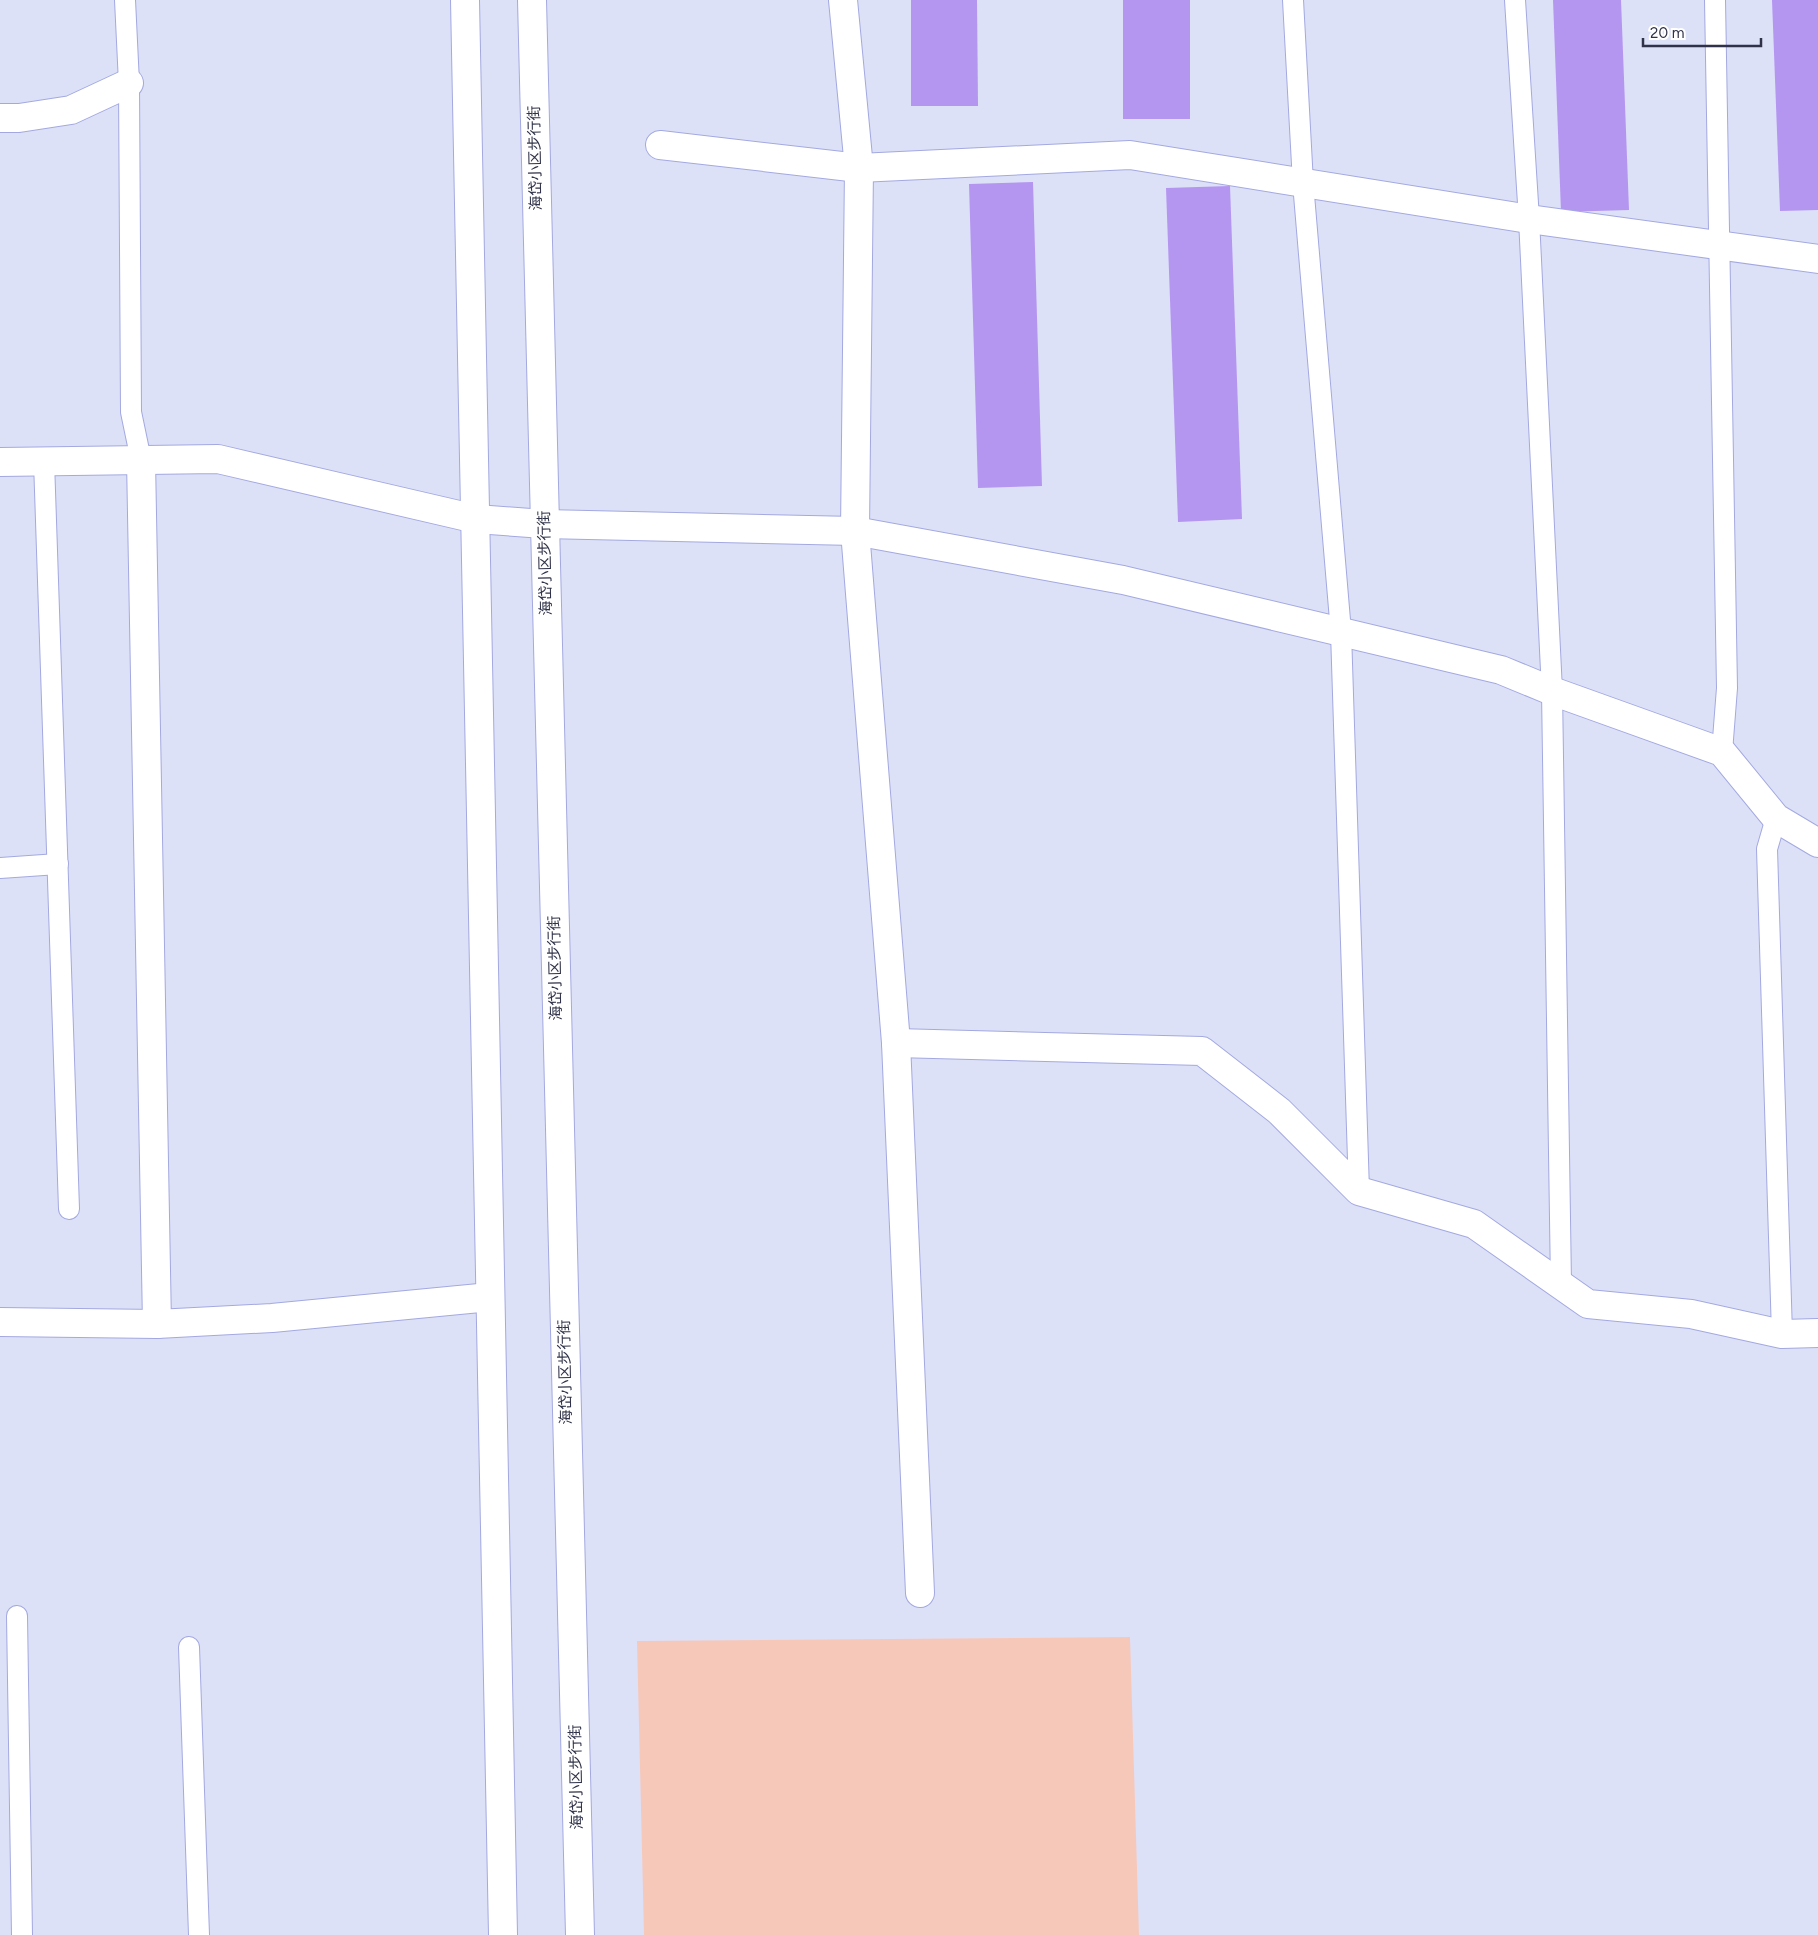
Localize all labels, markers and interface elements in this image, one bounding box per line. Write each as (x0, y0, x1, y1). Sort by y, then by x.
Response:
scale bar (1643, 15, 1760, 47)
text: 20 m (1650, 24, 1684, 42)
street label: 海岱小区步行街 (525, 105, 545, 211)
street label: 海岱小区步行街 (535, 510, 555, 616)
street label: 海岱小区步行街 (545, 915, 565, 1021)
street label: 海岱小区步行街 (555, 1319, 575, 1425)
street label: 海岱小区步行街 (566, 1724, 586, 1830)

